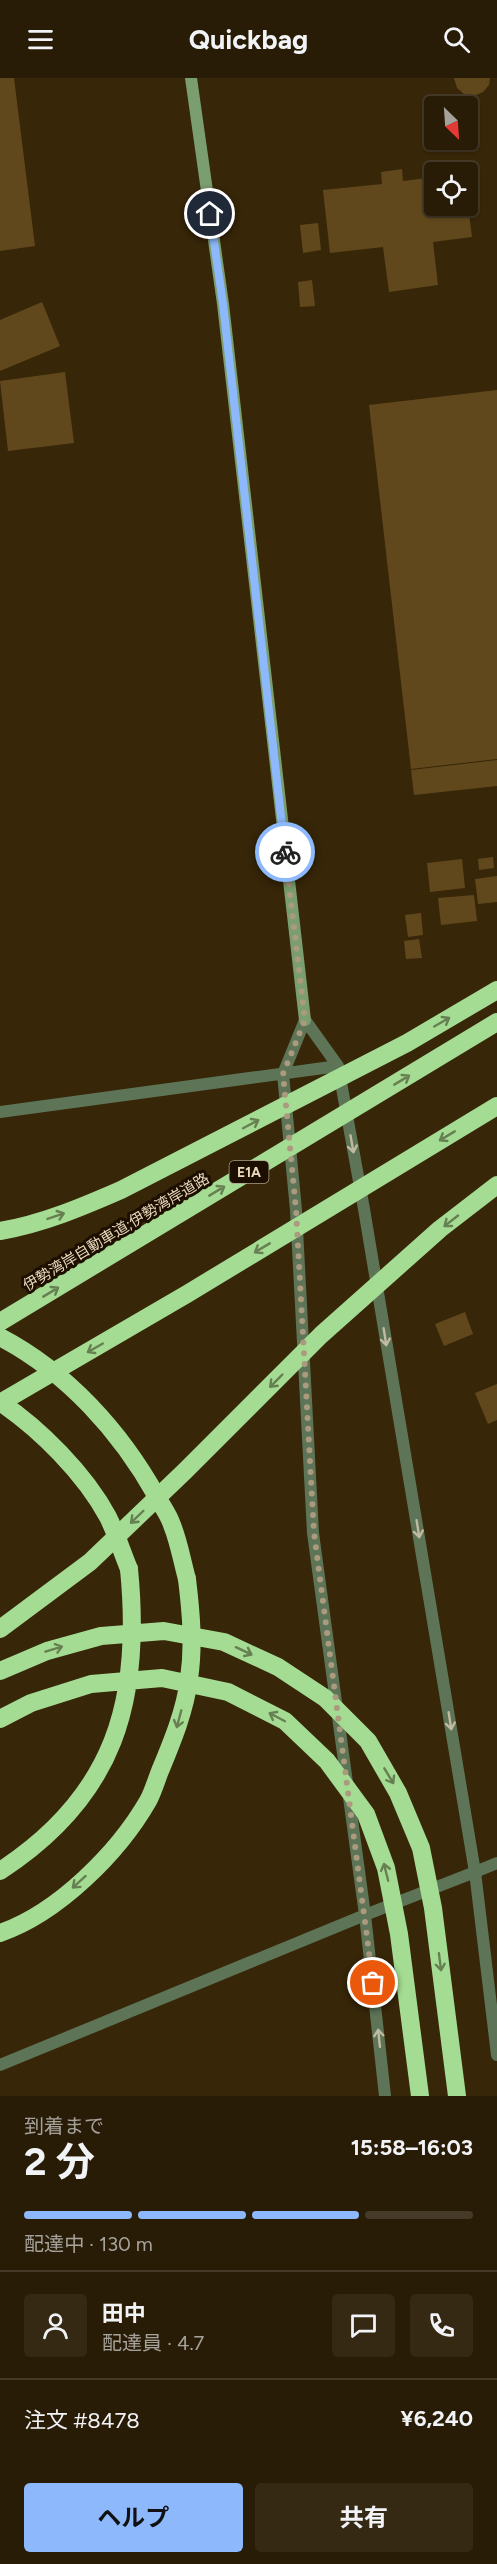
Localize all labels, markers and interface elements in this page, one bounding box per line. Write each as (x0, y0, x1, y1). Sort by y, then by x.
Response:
icon: menu (24, 23, 57, 56)
text: Quickbag (189, 23, 308, 56)
icon: search (440, 23, 473, 56)
north arrow (424, 96, 478, 150)
map controls (424, 96, 478, 216)
button: locate (424, 162, 478, 216)
pin (184, 188, 235, 239)
icon: home (193, 197, 226, 230)
courier (255, 822, 315, 882)
icon: bike (269, 836, 302, 869)
one-way arrow (433, 1016, 450, 1028)
one-way arrow (393, 1073, 410, 1085)
one-way arrow (242, 1118, 260, 1129)
one-way arrow (439, 1131, 456, 1143)
one-way arrow (347, 1134, 358, 1154)
road number: E1A (230, 1161, 268, 1183)
street label: 伊勢湾岸自動車道;伊勢湾岸道路 (20, 1169, 212, 1295)
one-way arrow (208, 1185, 225, 1197)
one-way arrow (46, 1209, 65, 1220)
one-way arrow (443, 1214, 459, 1227)
one-way arrow (254, 1243, 271, 1255)
one-way arrow (42, 1286, 59, 1298)
one-way arrow (380, 1326, 391, 1346)
one-way arrow (87, 1343, 104, 1355)
one-way arrow (268, 1373, 283, 1388)
one-way arrow (130, 1510, 145, 1524)
one-way arrow (412, 1519, 423, 1538)
one-way arrow (44, 1643, 63, 1654)
one-way arrow (235, 1647, 253, 1658)
one-way arrow (173, 1709, 184, 1728)
one-way arrow (268, 1711, 286, 1722)
one-way arrow (444, 1711, 455, 1731)
one-way arrow (383, 1767, 395, 1784)
one-way arrow (380, 1863, 392, 1882)
one-way arrow (71, 1875, 86, 1889)
one-way arrow (434, 1952, 445, 1972)
pin (347, 1957, 398, 2008)
icon: bag (356, 1966, 389, 1999)
one-way arrow (373, 2028, 384, 2048)
text: 到着まで (24, 2114, 104, 2138)
text: 15:58–16:03 (351, 2134, 473, 2161)
text: 2 分 (24, 2138, 95, 2185)
text: 配達中 · 130 m (24, 2232, 153, 2256)
button: person (24, 2294, 87, 2357)
button: chat (332, 2294, 395, 2357)
button: phone (410, 2294, 473, 2357)
text: 田中 (102, 2300, 146, 2327)
text: 配達員 · 4.7 (102, 2331, 204, 2355)
text: ¥6,240 (401, 2405, 473, 2432)
text: 注文 #8478 (24, 2407, 140, 2434)
button: ヘルプ (24, 2483, 243, 2552)
button: 共有 (255, 2483, 473, 2552)

